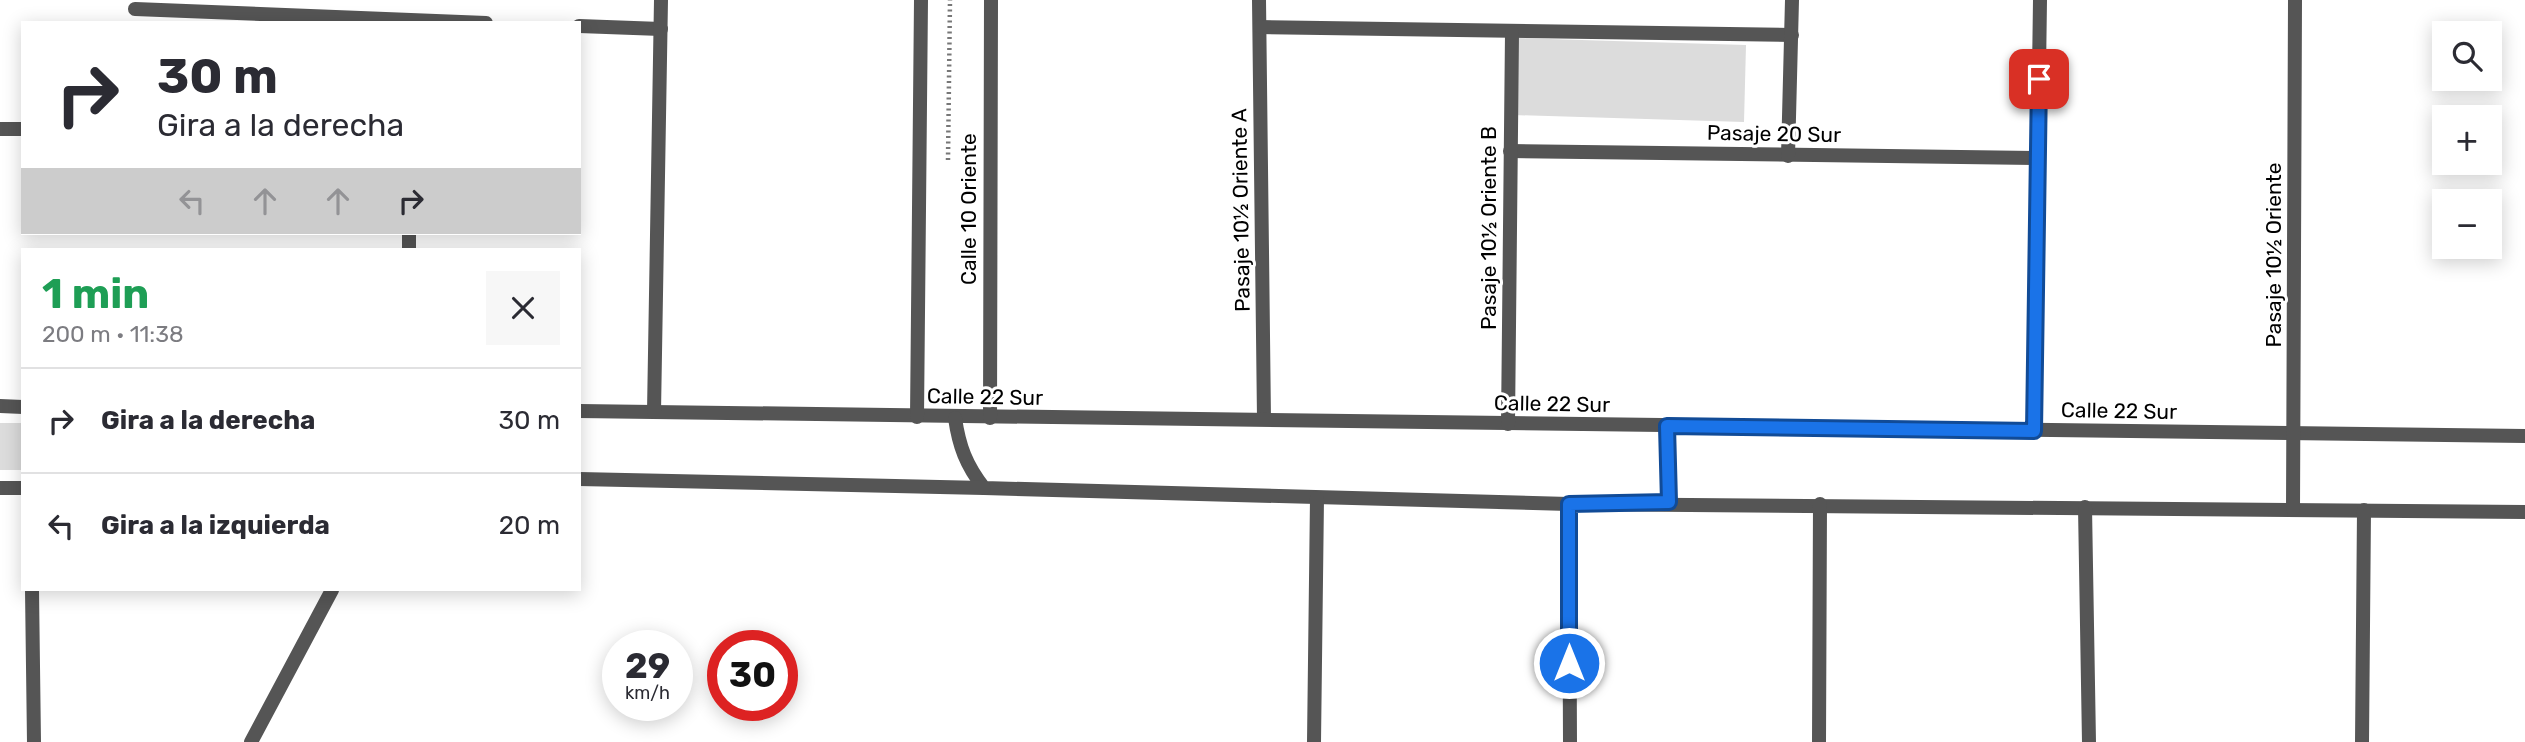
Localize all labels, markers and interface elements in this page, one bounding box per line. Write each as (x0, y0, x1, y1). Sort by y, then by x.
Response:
map controls (2432, 21, 2502, 259)
button: search (2432, 21, 2502, 91)
text: 30 m (157, 47, 278, 105)
icon: right (42, 49, 133, 140)
pin (2009, 49, 2069, 109)
icon: arrive (2020, 60, 2058, 98)
button: + (2432, 105, 2502, 175)
text: Gira a la derecha (157, 106, 404, 144)
street label: Pasaje 10½ Oriente A (1226, 108, 1255, 312)
street label: Pasaje 20 Sur (1707, 120, 1841, 147)
street label: Pasaje 10½ Oriente B (1476, 126, 1501, 330)
street label: Calle 10 Oriente (956, 133, 981, 285)
street label: Pasaje 10½ Oriente (2261, 163, 2286, 347)
icon: left (173, 182, 211, 220)
icon: ahead (246, 182, 284, 220)
icon: ahead (319, 182, 357, 220)
icon: right (392, 182, 430, 220)
button: − (2432, 189, 2502, 259)
text: 1 min (42, 269, 149, 319)
button: close (486, 271, 560, 345)
text: 200 m · 11:38 (42, 320, 184, 348)
street label: Calle 22 Sur (927, 383, 1043, 410)
street label: Calle 22 Sur (1494, 390, 1610, 417)
street label: Calle 22 Sur (2061, 397, 2177, 424)
icon: right (42, 402, 80, 440)
text: Gira a la derecha (101, 405, 315, 436)
text: 30 m (498, 405, 560, 436)
icon: left (42, 507, 80, 545)
text: Gira a la izquierda (101, 510, 330, 541)
text: 20 m (499, 510, 560, 541)
position arrow (1532, 626, 1606, 700)
speed limit sign: 30 (707, 630, 798, 721)
text: 29 (625, 645, 670, 687)
text: km/h (625, 682, 670, 704)

